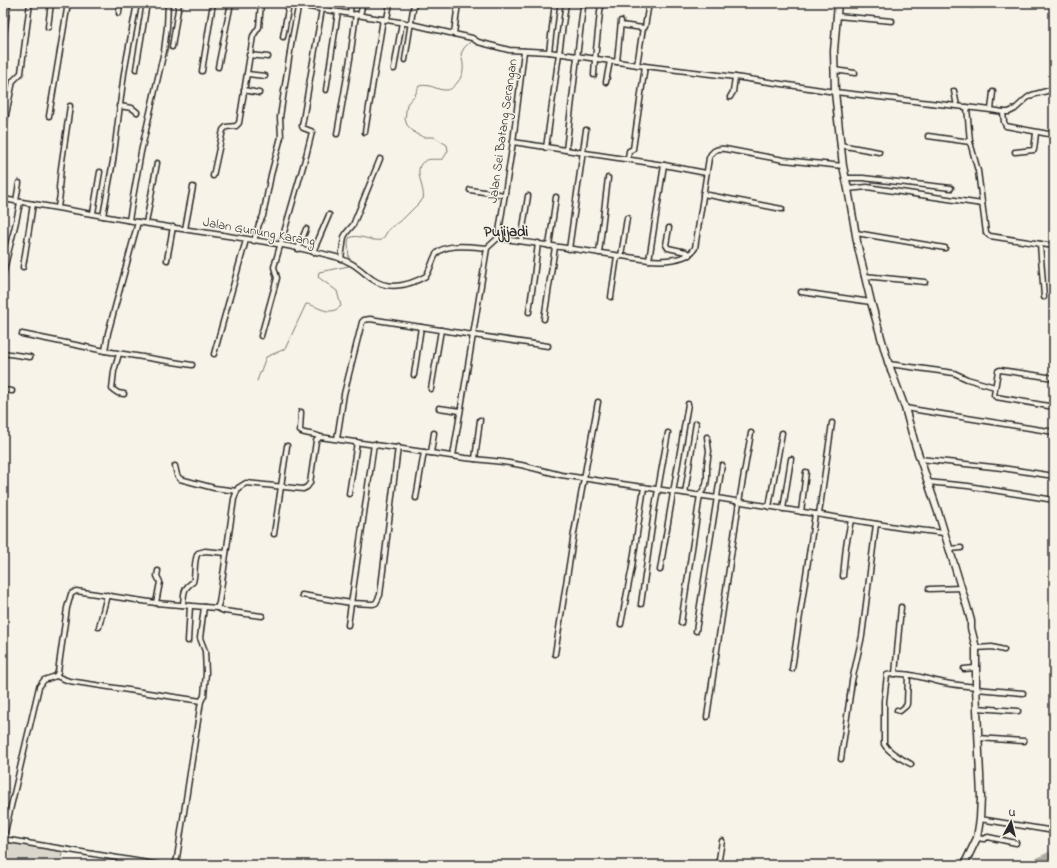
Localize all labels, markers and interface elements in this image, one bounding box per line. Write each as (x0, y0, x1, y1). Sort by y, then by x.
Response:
street label: Jalan Sei Batang Serangan (483, 58, 524, 205)
street label: Jalan Gunung Karang (201, 213, 317, 252)
district label: Pujijadi (484, 221, 528, 243)
north arrow (991, 802, 1031, 842)
text: U (1008, 805, 1017, 821)

